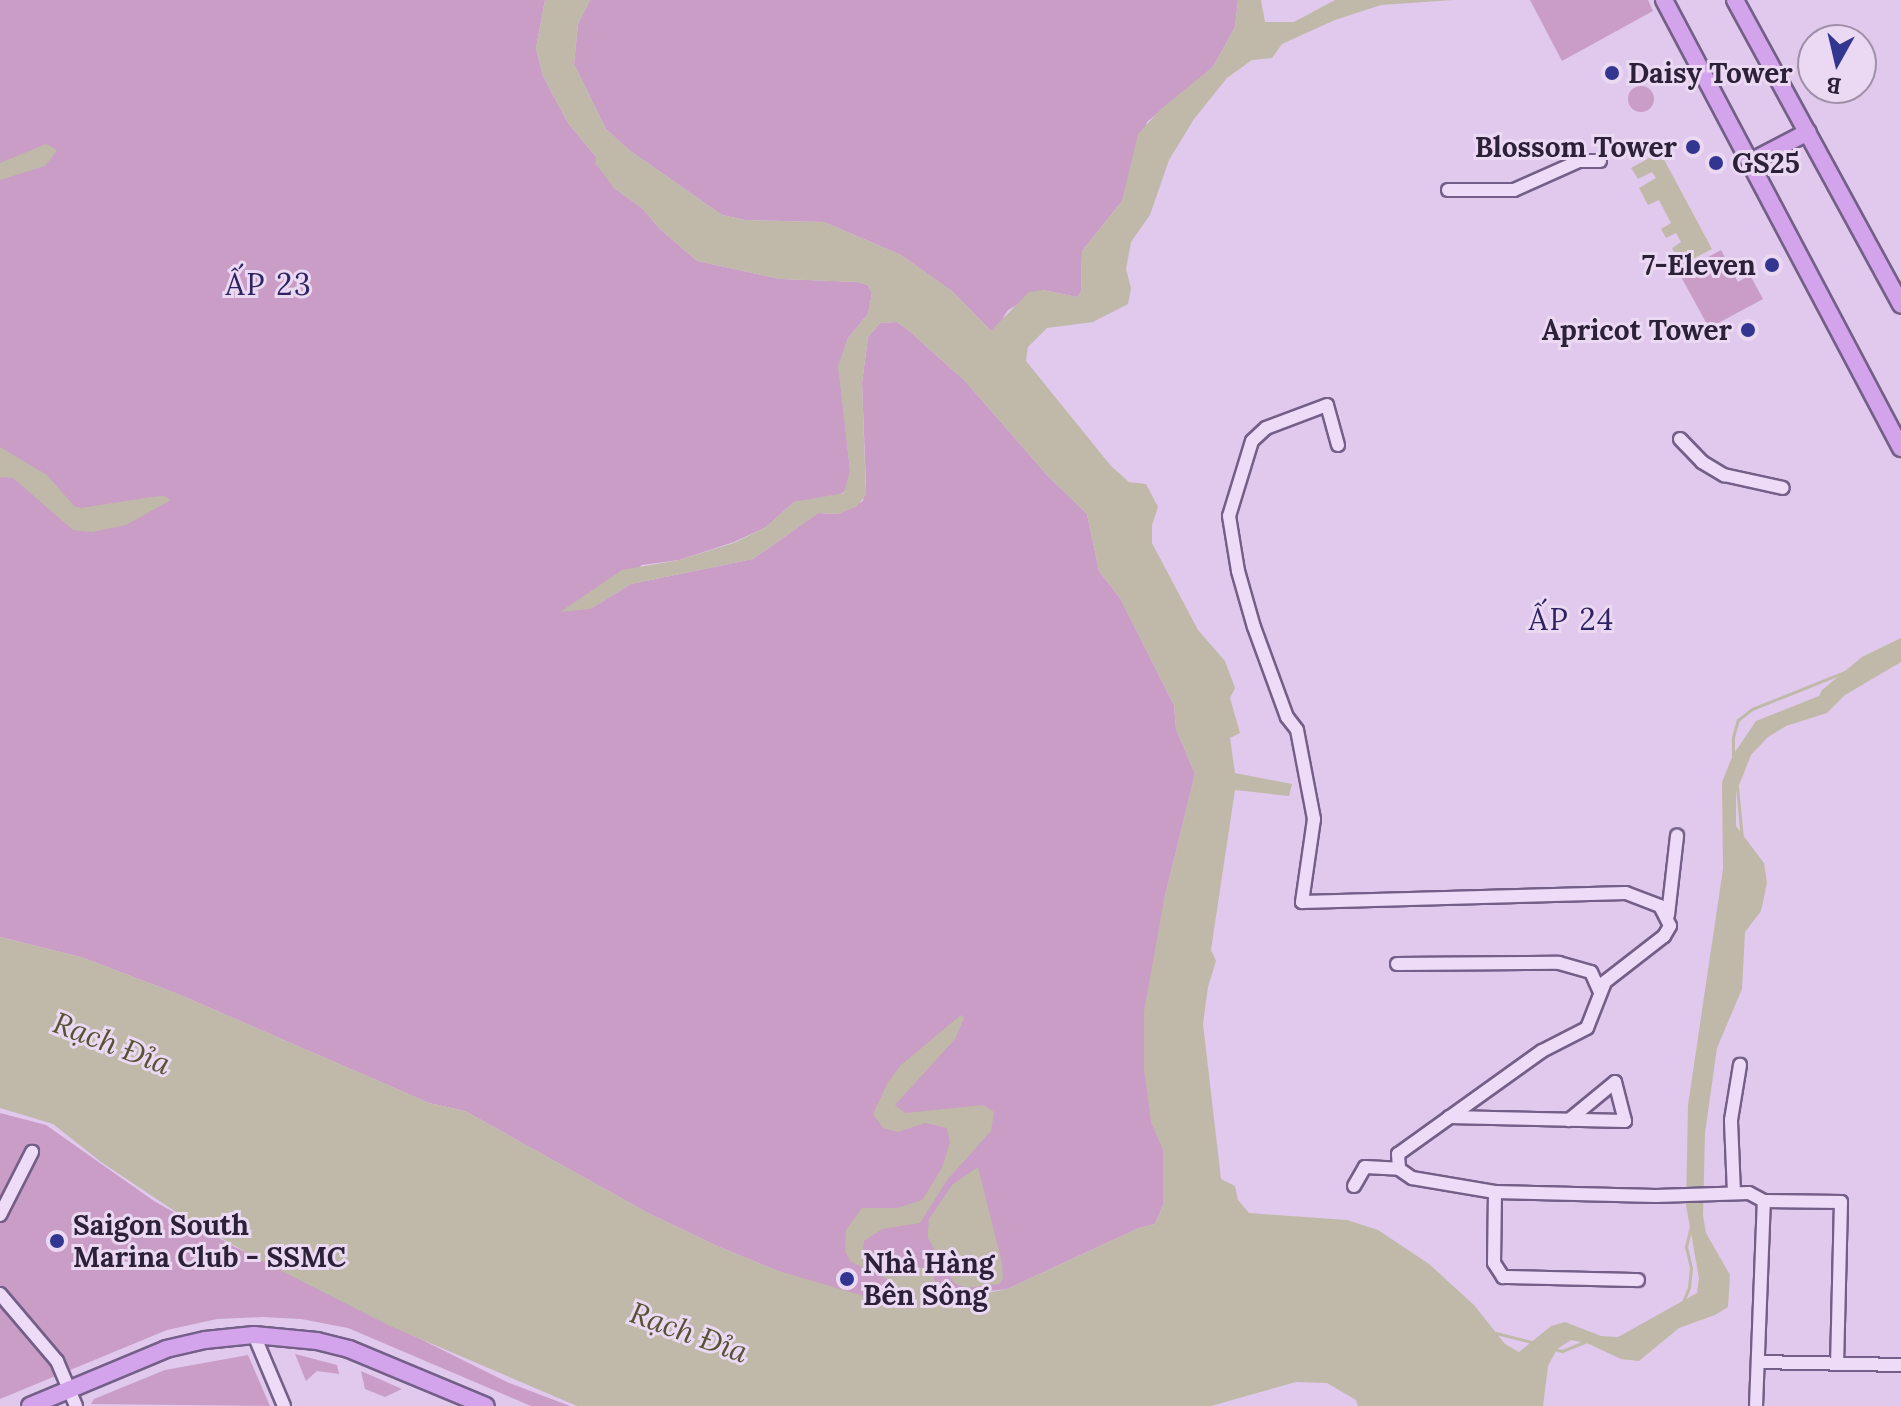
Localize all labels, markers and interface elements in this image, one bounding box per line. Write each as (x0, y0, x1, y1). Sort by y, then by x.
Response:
north arrow (1797, 24, 1877, 104)
place label: Daisy Tower (1628, 56, 1793, 90)
marker: Daisy Tower (1603, 64, 1621, 82)
text: B (1825, 71, 1843, 101)
place label: Blossom Tower (1475, 130, 1677, 164)
marker: Blossom Tower (1684, 138, 1702, 156)
place label: GS25 (1732, 146, 1800, 180)
marker: GS25 (1707, 154, 1725, 172)
place label: 7-Eleven (1642, 248, 1756, 282)
marker: 7-Eleven (1763, 256, 1781, 274)
district label: ẤP 23 (225, 266, 313, 302)
place label: Apricot Tower (1542, 313, 1732, 347)
marker: Apricot Tower (1739, 321, 1757, 339)
district label: ẤP 24 (1529, 601, 1615, 637)
water label: Rạch Đỉa (48, 1004, 176, 1082)
place label: Saigon South Marina Club - SSMC (73, 1208, 346, 1274)
marker: Saigon South Marina Club - SSMC (48, 1232, 66, 1250)
place label: Nhà Hàng Bên Sông (863, 1246, 994, 1312)
marker: Nhà Hàng Bên Sông (838, 1270, 856, 1288)
water label: Rạch Đỉa (625, 1294, 753, 1370)

